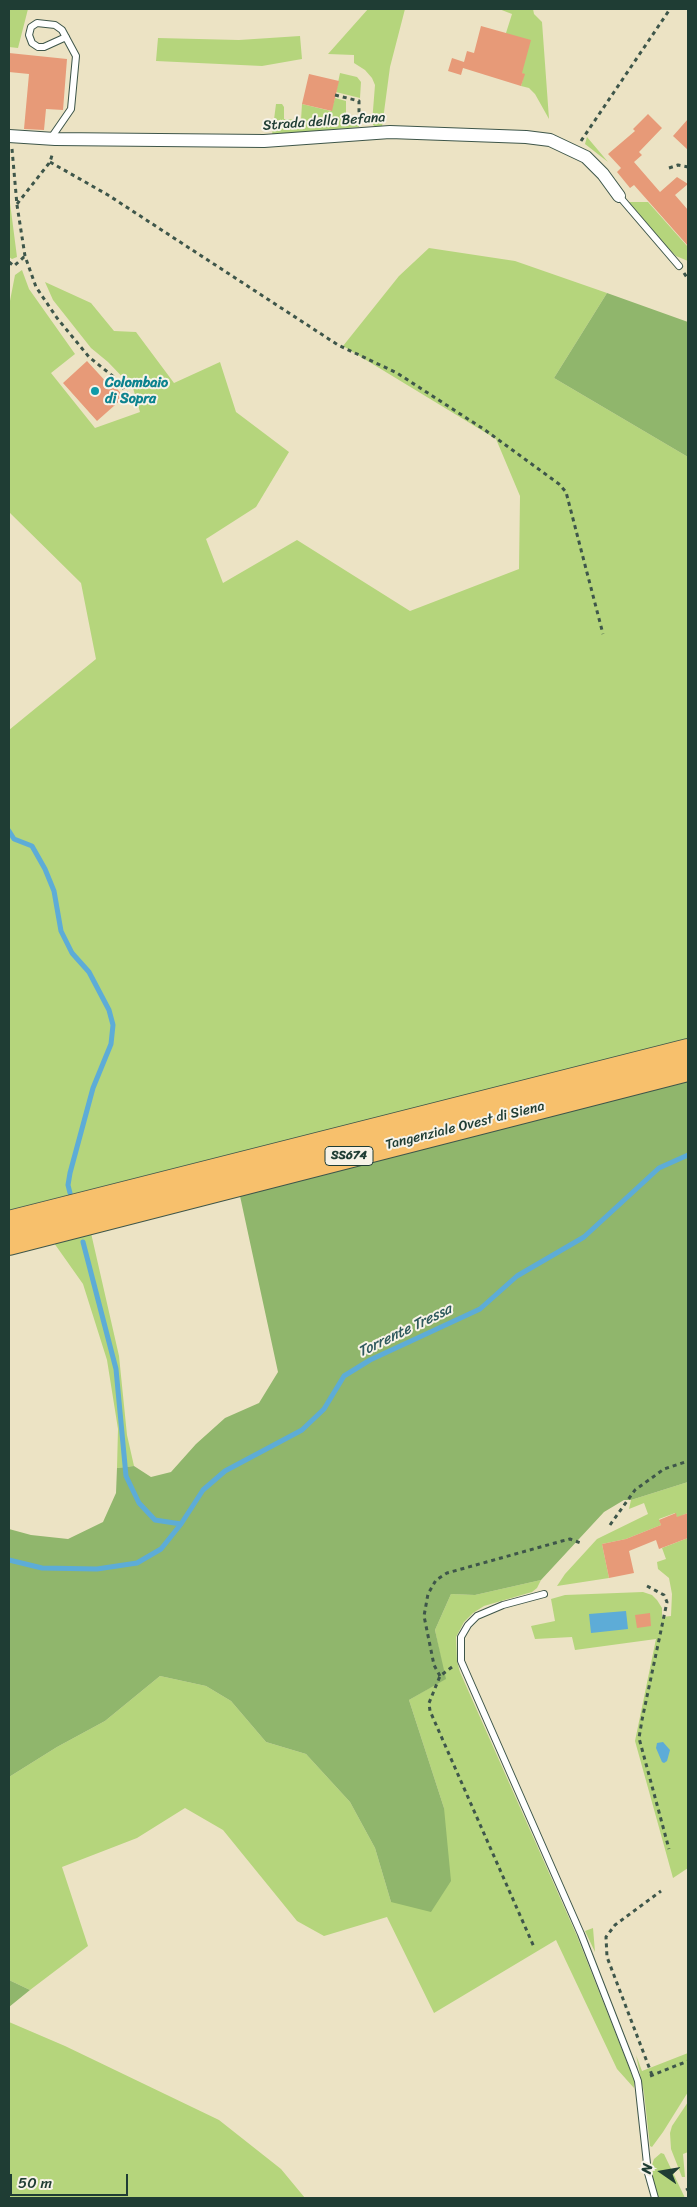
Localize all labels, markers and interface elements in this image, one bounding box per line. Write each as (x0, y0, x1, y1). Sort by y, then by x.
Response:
street label: Strada della Befana (262, 109, 386, 135)
place label: Colombaio di Sopra (105, 375, 168, 408)
marker: Colombaio di Sopra (89, 385, 101, 397)
street label: Tangenziale Ovest di Siena (384, 1098, 546, 1154)
road number: SS674 (325, 1146, 373, 1166)
water label: Torrente Tressa (355, 1301, 455, 1361)
north arrow (637, 2147, 687, 2197)
text: N (634, 2161, 660, 2176)
scale bar (12, 2164, 130, 2196)
text: 50 m (18, 2170, 52, 2196)

